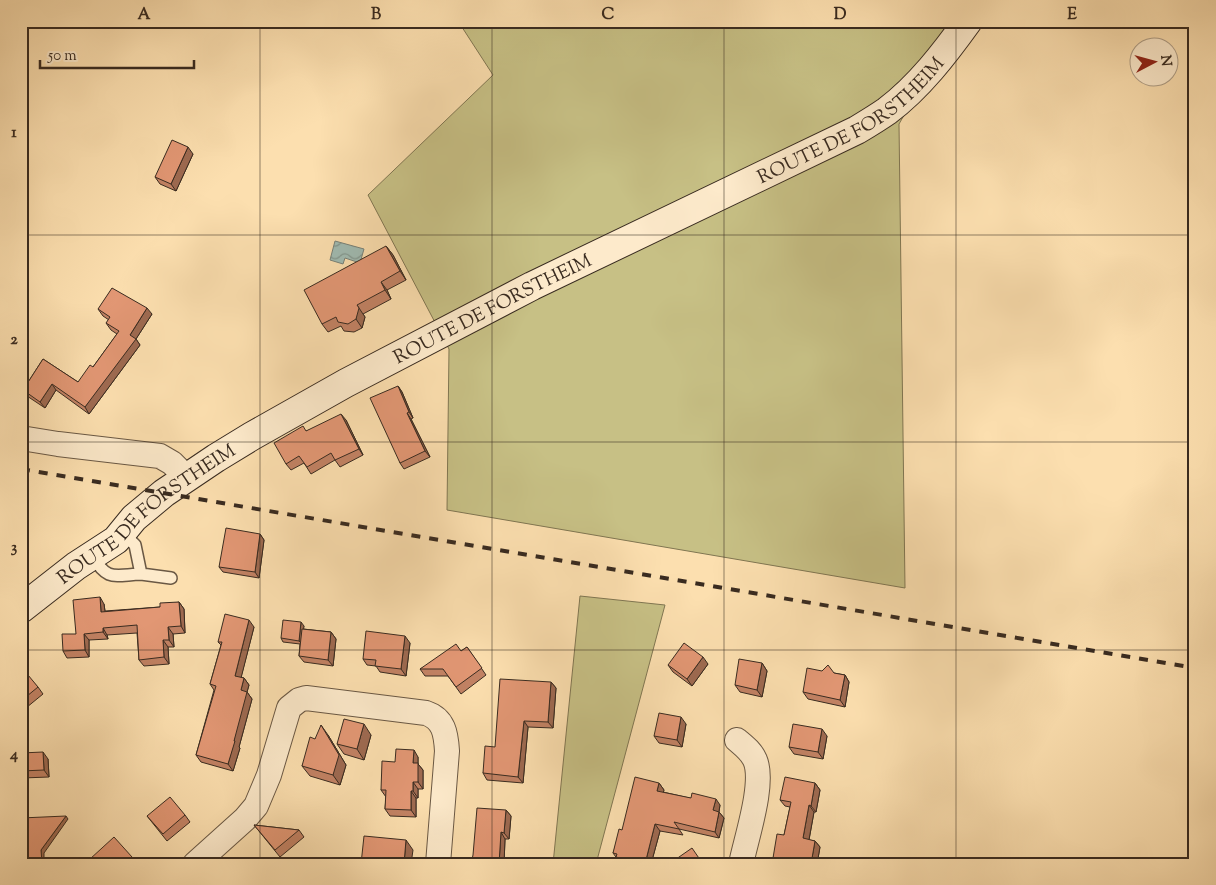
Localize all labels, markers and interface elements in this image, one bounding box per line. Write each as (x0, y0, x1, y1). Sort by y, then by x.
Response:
text: A (138, 4, 151, 27)
text: B (371, 4, 381, 27)
text: C (602, 4, 615, 27)
text: D (834, 4, 847, 27)
text: E (1067, 4, 1077, 27)
scale bar (40, 38, 194, 70)
north arrow (1128, 38, 1178, 88)
text: 50 m (47, 46, 77, 67)
street label: ROUTE DE FORSTHEIM (753, 51, 952, 192)
text: N (1154, 54, 1175, 67)
text: 1 (11, 122, 17, 145)
street label: ROUTE DE FORSTHEIM (389, 248, 597, 372)
text: 2 (10, 329, 18, 352)
street label: ROUTE DE FORSTHEIM (52, 438, 242, 592)
text: 3 (11, 537, 18, 560)
text: 4 (9, 744, 18, 767)

